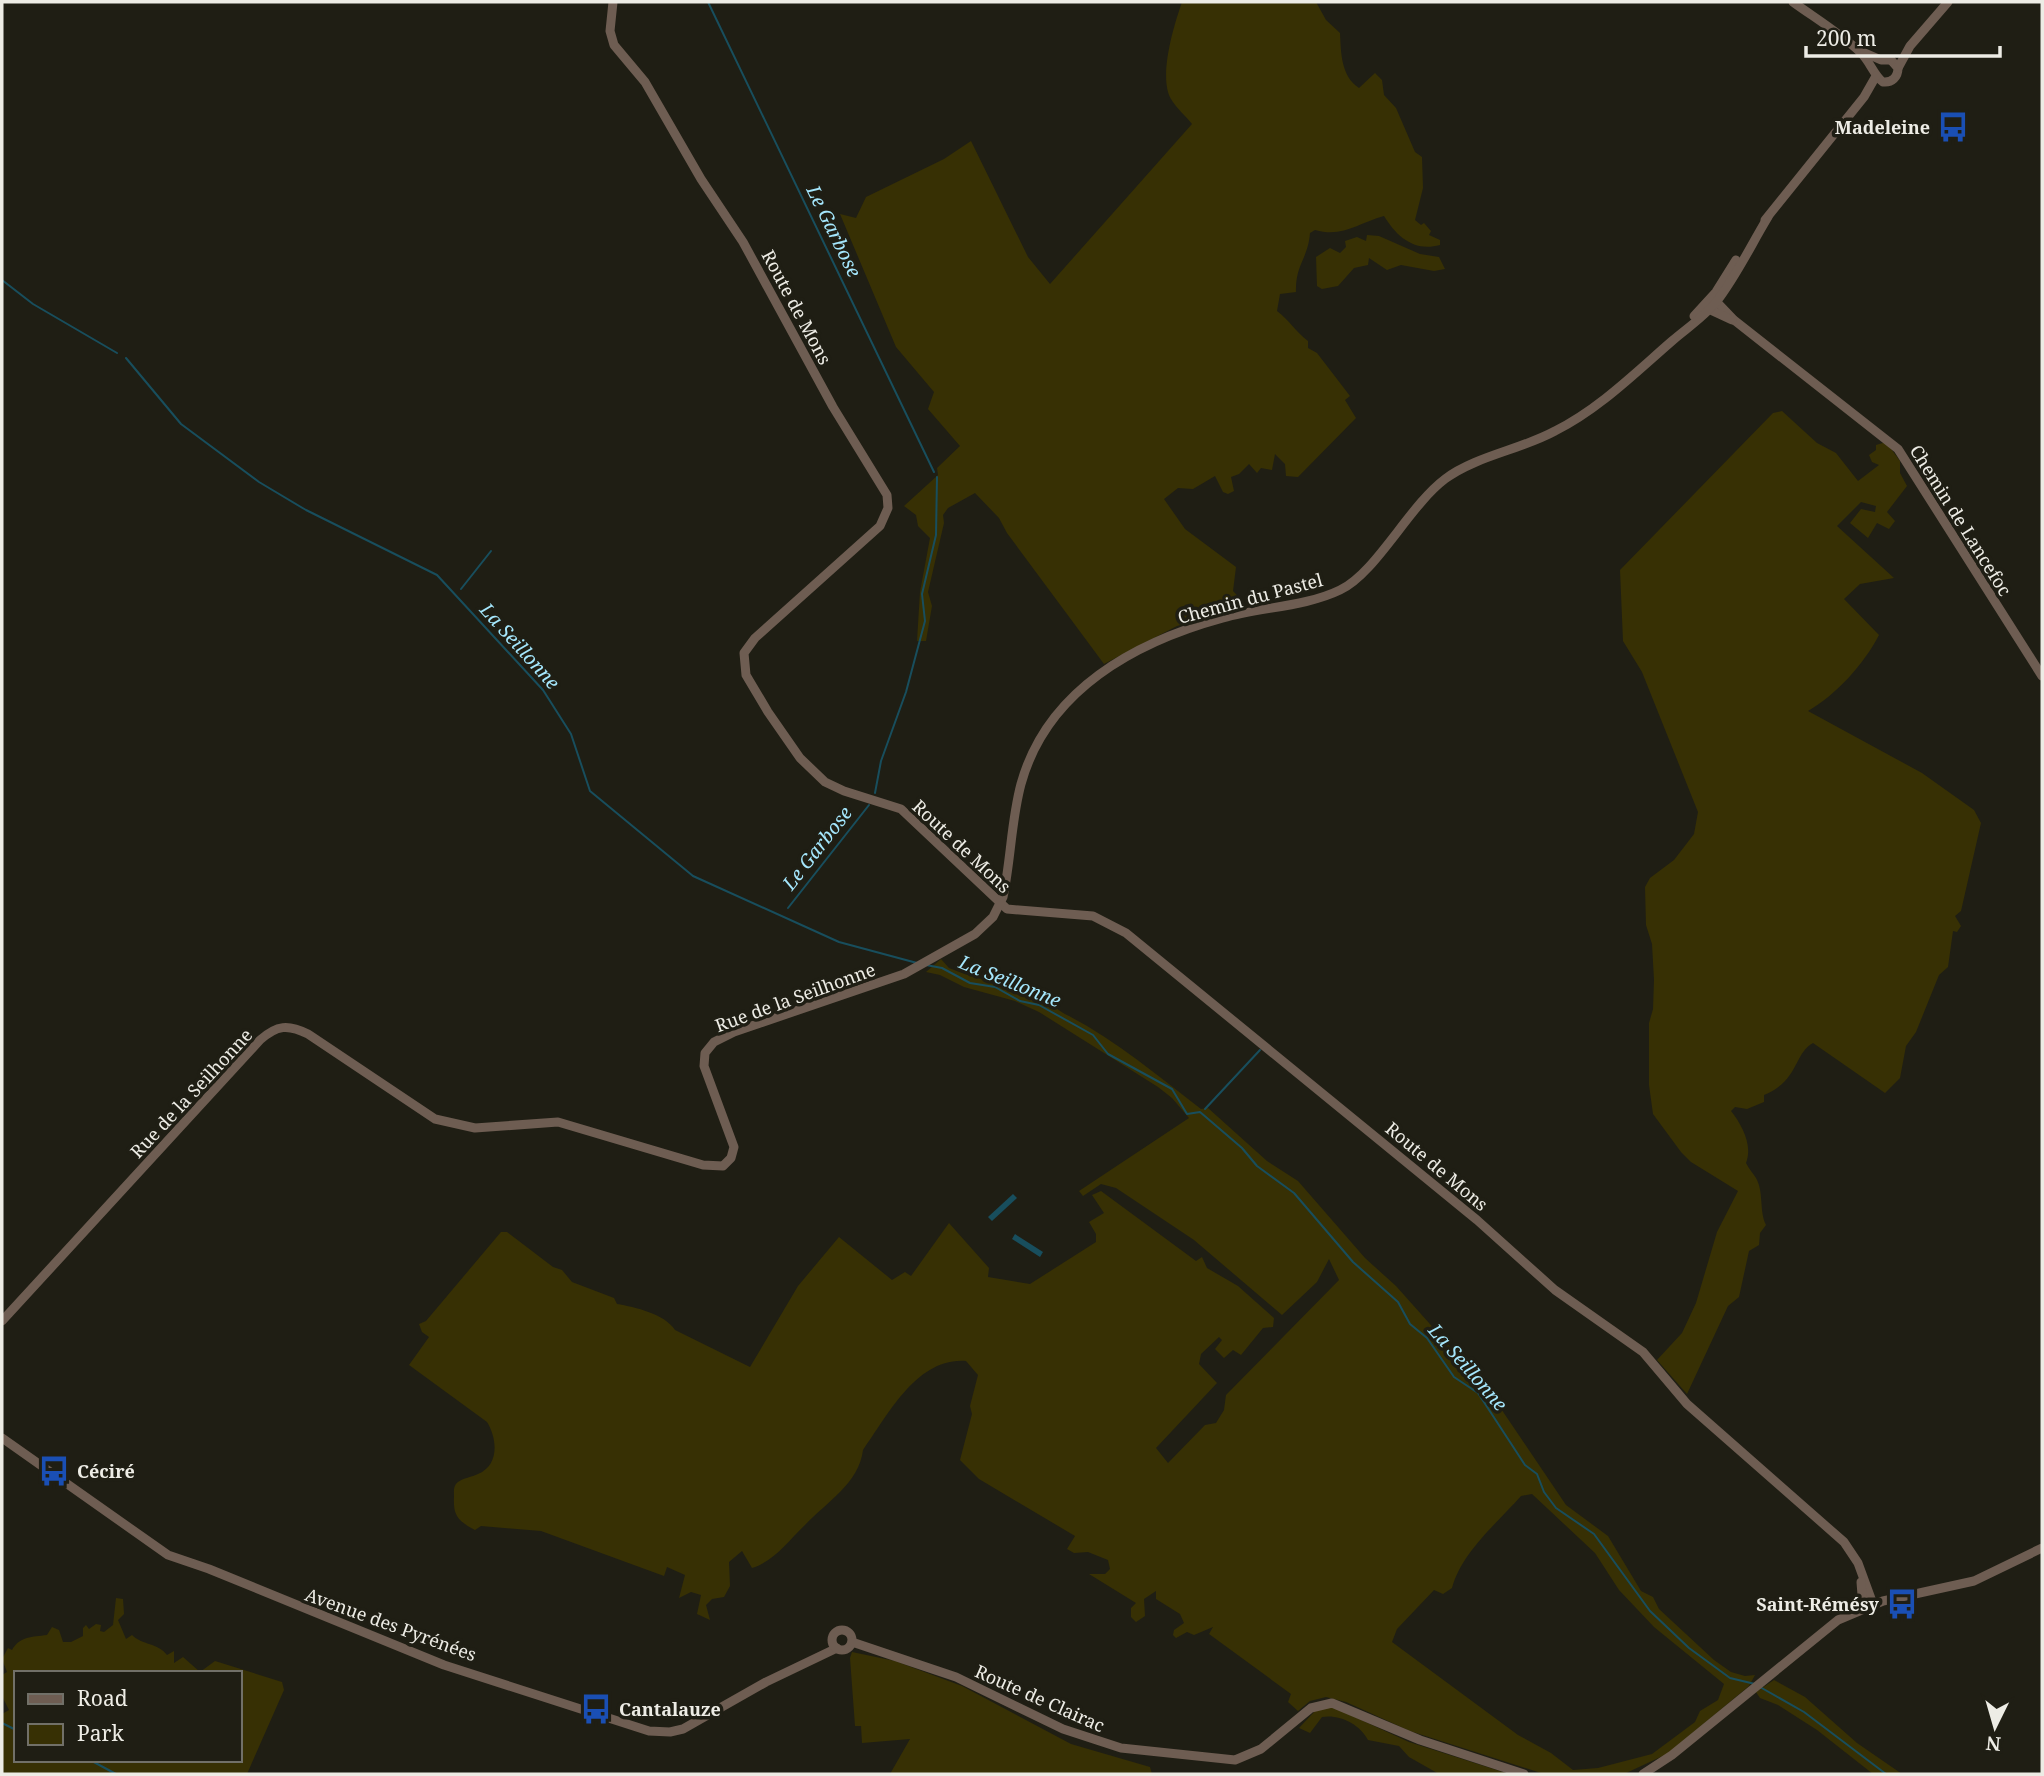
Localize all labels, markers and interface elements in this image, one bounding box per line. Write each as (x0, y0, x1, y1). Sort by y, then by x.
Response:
scale bar (1806, 14, 2000, 58)
text: 200 m (1816, 24, 1877, 52)
bus stop icon: Madeleine (1936, 110, 1970, 144)
place label: Madeleine (1835, 115, 1930, 139)
water label: Le Garbose (800, 180, 867, 281)
street label: Route de Mons (757, 245, 837, 369)
street label: Chemin de Lancefoc (1905, 440, 2017, 600)
street label: Chemin du Pastel (1175, 567, 1325, 629)
water label: La Seillonne (474, 596, 566, 695)
street label: Route de Mons (908, 794, 1016, 898)
water label: Le Garbose (776, 801, 858, 896)
water label: La Seillonne (954, 948, 1065, 1013)
street label: Rue de la Seilhonne (712, 957, 878, 1037)
street label: Rue de la Seilhonne (125, 1023, 257, 1163)
street label: Route de Mons (1381, 1116, 1493, 1216)
water label: La Seillonne (1422, 1317, 1513, 1416)
bus stop icon: Céciré (37, 1454, 71, 1488)
place label: Céciré (77, 1459, 135, 1483)
street label: Avenue des Pyrénées (302, 1582, 480, 1666)
bus stop icon: Saint-Rémésy (1885, 1587, 1919, 1621)
place label: Saint-Rémésy (1756, 1592, 1880, 1616)
street label: Route de Clairac (972, 1659, 1109, 1737)
legend (14, 1671, 242, 1762)
text: Road (77, 1684, 128, 1712)
bus stop icon: Cantalauze (579, 1692, 613, 1726)
north arrow (1960, 1692, 2030, 1762)
place label: Cantalauze (619, 1697, 721, 1721)
text: Park (77, 1719, 124, 1747)
text: N (1985, 1730, 2002, 1758)

